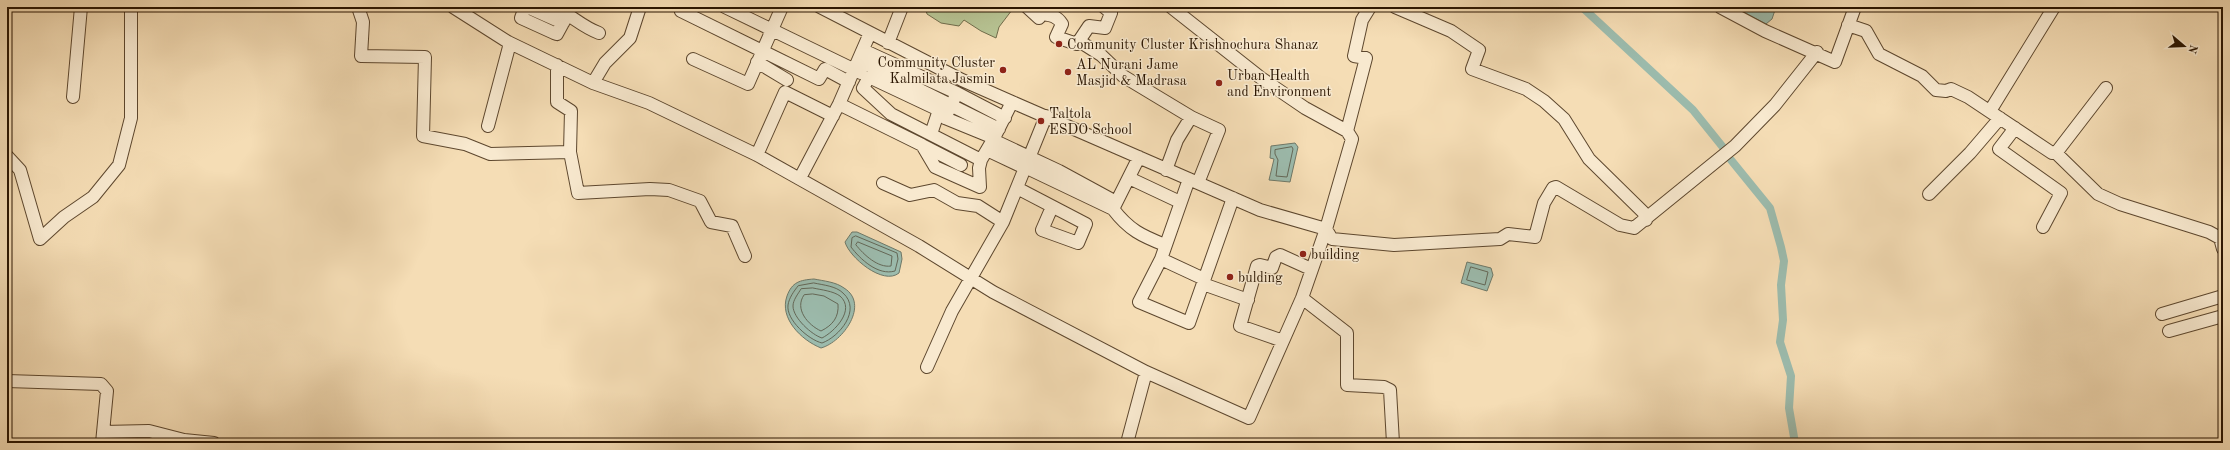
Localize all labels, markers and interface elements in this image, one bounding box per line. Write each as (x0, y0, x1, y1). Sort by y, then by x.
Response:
north arrow (2164, 26, 2204, 66)
place label: Community Cluster Krishnochura Shanaz (1067, 38, 1318, 52)
marker: Community Cluster Krishnochura Shanaz (1054, 39, 1064, 49)
text: N (2185, 43, 2199, 55)
place label: Community Cluster Kalmilata Jasmin (878, 56, 995, 86)
place label: AL Nurani Jame Masjid & Madrasa (1076, 58, 1187, 88)
marker: Community Cluster Kalmilata Jasmin (998, 65, 1008, 75)
marker: AL Nurani Jame Masjid & Madrasa (1063, 67, 1073, 77)
place label: Urban Health and Environment (1227, 69, 1331, 99)
marker: Urban Health and Environment (1214, 78, 1224, 88)
place label: Taltola ESDO School (1049, 107, 1132, 137)
marker: Taltola ESDO School (1036, 116, 1046, 126)
place label: building (1311, 248, 1360, 262)
marker: building (1298, 249, 1308, 259)
place label: bulding (1238, 271, 1283, 285)
marker: bulding (1225, 272, 1235, 282)

